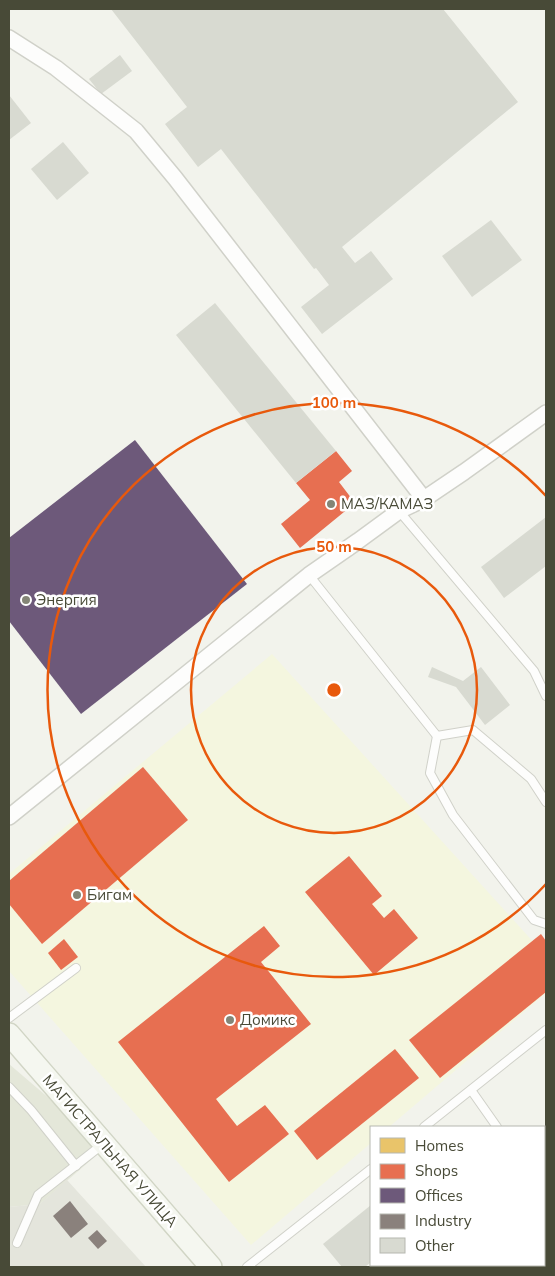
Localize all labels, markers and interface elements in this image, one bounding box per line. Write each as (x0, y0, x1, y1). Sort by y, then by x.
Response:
text: 100 m (312, 393, 356, 412)
place label: МАЗ/КАМАЗ (341, 494, 433, 513)
marker: МАЗ/КАМАЗ (325, 498, 337, 510)
text: 50 m (316, 537, 352, 556)
place label: Энергия (36, 590, 97, 609)
marker: Энергия (20, 594, 32, 606)
centre of rings (325, 681, 343, 699)
place label: Бигам (87, 885, 132, 904)
marker: Бигам (71, 889, 83, 901)
place label: Домикс (240, 1010, 295, 1029)
marker: Домикс (224, 1014, 236, 1026)
street label: МАГИСТРАЛЬНАЯ УЛИЦА (39, 1070, 182, 1231)
legend (370, 1126, 545, 1266)
text: Homes (415, 1136, 464, 1155)
text: Shops (415, 1161, 458, 1180)
text: Offices (415, 1186, 463, 1205)
text: Industry (415, 1211, 472, 1230)
text: Other (415, 1236, 455, 1255)

